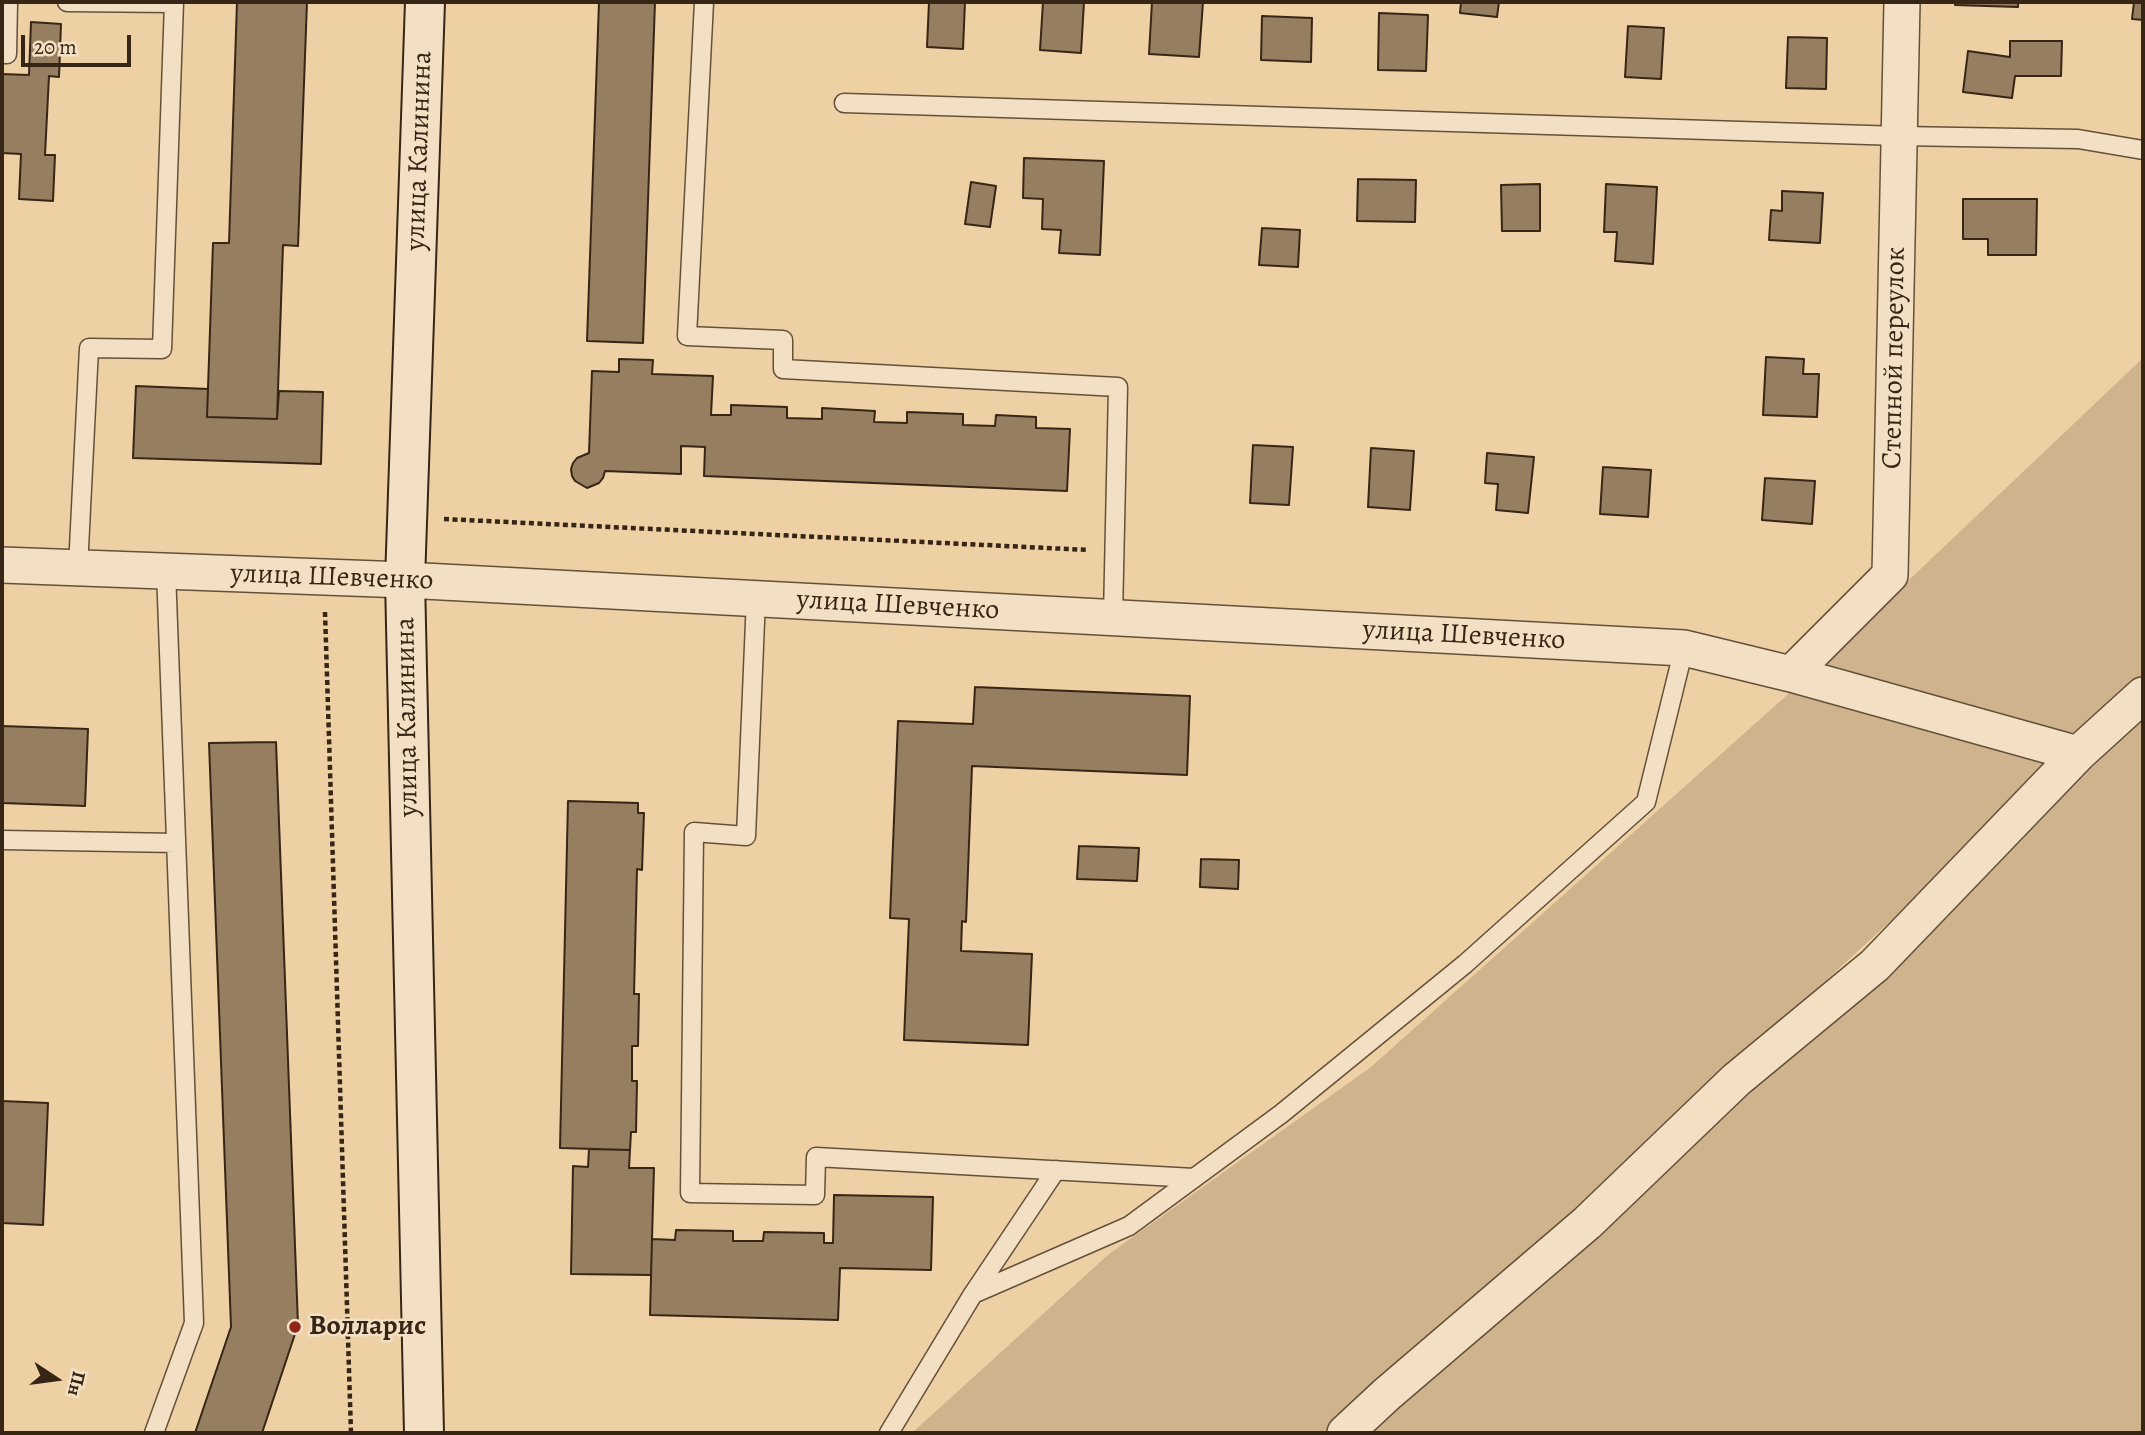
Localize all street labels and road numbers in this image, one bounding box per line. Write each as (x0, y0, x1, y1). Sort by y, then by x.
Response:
street label: улица Калинина (400, 51, 440, 251)
street label: Степной переулок (1876, 246, 1914, 470)
street label: улица Шевченко (230, 558, 434, 598)
street label: улица Шевченко (796, 584, 1000, 628)
street label: улица Шевченко (1362, 614, 1566, 658)
street label: улица Калинина (389, 617, 427, 817)

